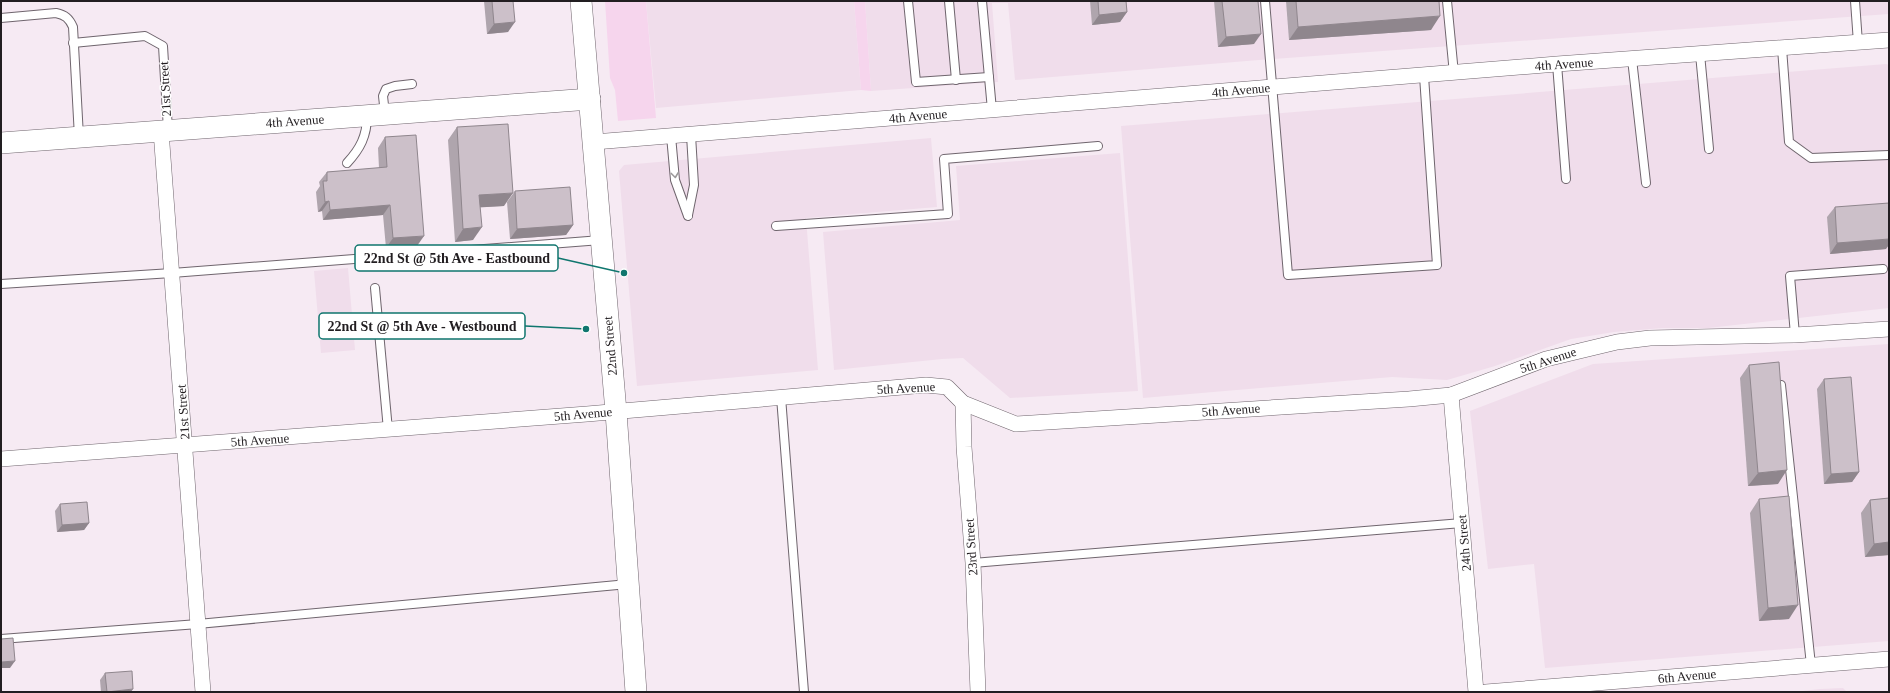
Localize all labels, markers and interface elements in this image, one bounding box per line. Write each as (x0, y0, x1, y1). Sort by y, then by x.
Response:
street label: 4th Avenue (1534, 54, 1594, 74)
street label: 21st Street (156, 61, 174, 117)
street label: 4th Avenue (1211, 80, 1271, 100)
street label: 4th Avenue (888, 106, 948, 126)
street label: 4th Avenue (265, 111, 325, 131)
one-way arrow (670, 172, 679, 178)
callout: 22nd St @ 5th Ave - Eastbound (355, 245, 558, 271)
text: 22nd St @ 5th Ave - Eastbound (364, 251, 550, 266)
callout: 22nd St @ 5th Ave - Westbound (319, 313, 525, 339)
street label: 22nd Street (600, 315, 620, 376)
text: 22nd St @ 5th Ave - Westbound (327, 319, 517, 334)
street label: 5th Avenue (1518, 344, 1578, 376)
street label: 5th Avenue (876, 379, 936, 397)
street label: 21st Street (174, 384, 192, 440)
street label: 5th Avenue (1201, 400, 1261, 420)
street label: 5th Avenue (553, 404, 613, 424)
street label: 5th Avenue (230, 430, 290, 450)
street label: 24th Street (1454, 514, 1474, 572)
street label: 23rd Street (961, 517, 980, 576)
street label: 6th Avenue (1657, 666, 1717, 686)

